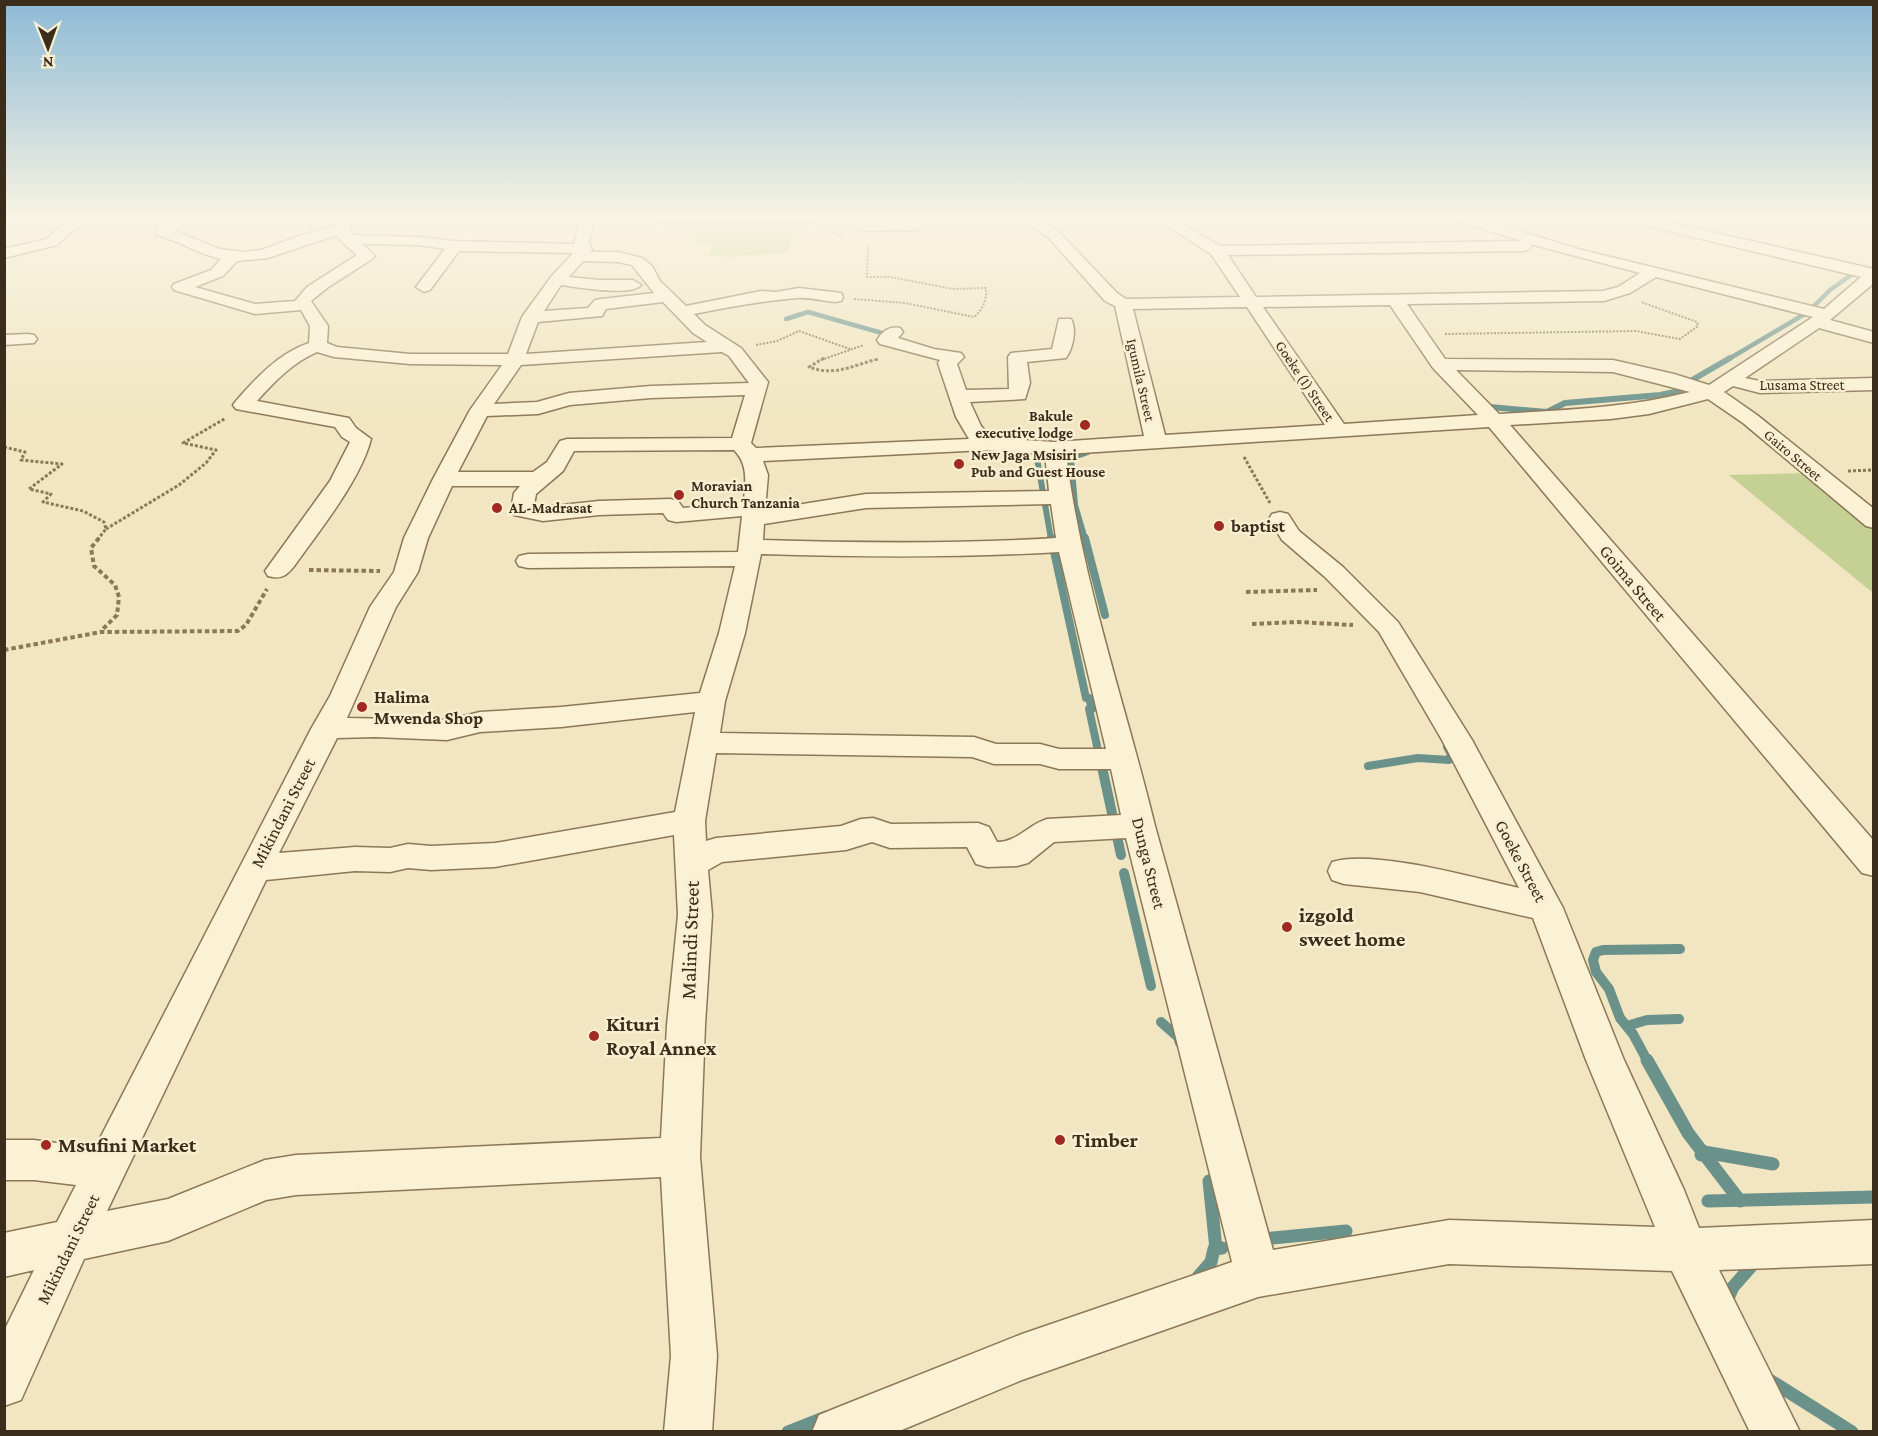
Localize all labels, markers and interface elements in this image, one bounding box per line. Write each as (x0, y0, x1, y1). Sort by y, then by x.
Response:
north arrow (18, 18, 78, 78)
text: N (43, 54, 54, 71)
street label: Igumila Street (1123, 337, 1159, 424)
street label: Goeke (1) Street (1271, 338, 1338, 426)
street label: Lusama Street (1759, 377, 1846, 393)
place label: Bakule executive lodge (975, 408, 1073, 441)
marker: Bakule executive lodge (1078, 418, 1092, 432)
street label: Gairo Street (1761, 426, 1826, 485)
place label: New Jaga Msisiri Pub and Guest House (971, 447, 1105, 480)
marker: New Jaga Msisiri Pub and Guest House (952, 457, 966, 471)
place label: Moravian Church Tanzania (691, 478, 801, 511)
marker: Moravian Church Tanzania (672, 488, 686, 502)
place label: AL-Madrasat (508, 500, 593, 516)
marker: AL-Madrasat (490, 501, 504, 515)
place label: baptist (1230, 516, 1286, 536)
marker: baptist (1212, 519, 1226, 533)
street label: Goima Street (1595, 541, 1671, 626)
place label: Halima Mwenda Shop (374, 687, 483, 728)
marker: Halima Mwenda Shop (355, 700, 369, 714)
street label: Mikindani Street (247, 754, 320, 871)
street label: Dunga Street (1128, 815, 1170, 912)
street label: Goeke Street (1491, 816, 1551, 906)
street label: Malindi Street (676, 879, 704, 1000)
place label: izgold sweet home (1299, 903, 1406, 951)
marker: izgold sweet home (1280, 920, 1294, 934)
place label: Kituri Royal Annex (606, 1012, 717, 1060)
marker: Kituri Royal Annex (587, 1029, 601, 1043)
place label: Timber (1072, 1128, 1139, 1152)
place label: Msufini Market (58, 1133, 197, 1157)
marker: Timber (1053, 1133, 1067, 1147)
marker: Msufini Market (39, 1138, 53, 1152)
street label: Mikindani Street (33, 1190, 104, 1307)

